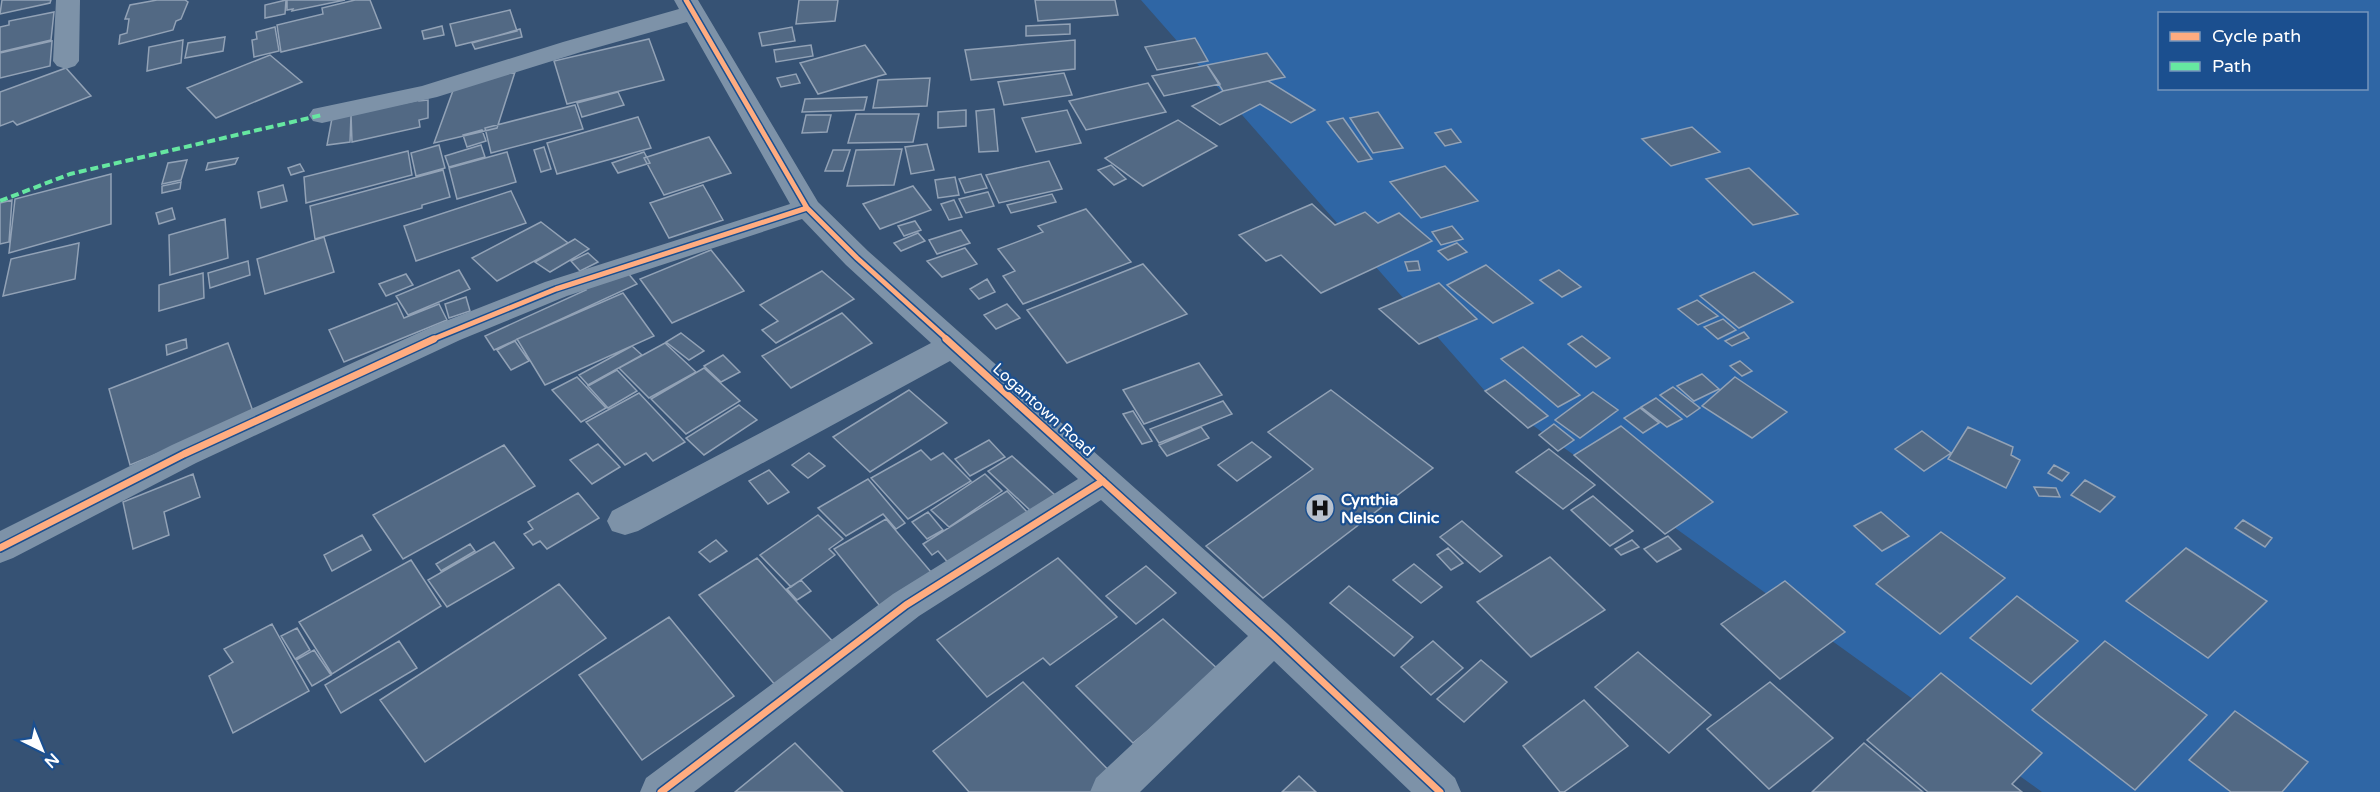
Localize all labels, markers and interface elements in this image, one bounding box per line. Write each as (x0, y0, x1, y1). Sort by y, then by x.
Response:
legend (2158, 12, 2368, 90)
text: Cycle path (2212, 25, 2301, 47)
text: Path (2212, 55, 2251, 77)
street label: Logantown Road (988, 359, 1098, 461)
place label: Cynthia Nelson Clinic (1341, 490, 1440, 528)
hospital icon: Cynthia Nelson Clinic (1304, 492, 1336, 524)
north arrow (12, 720, 72, 780)
text: N (40, 749, 63, 772)

